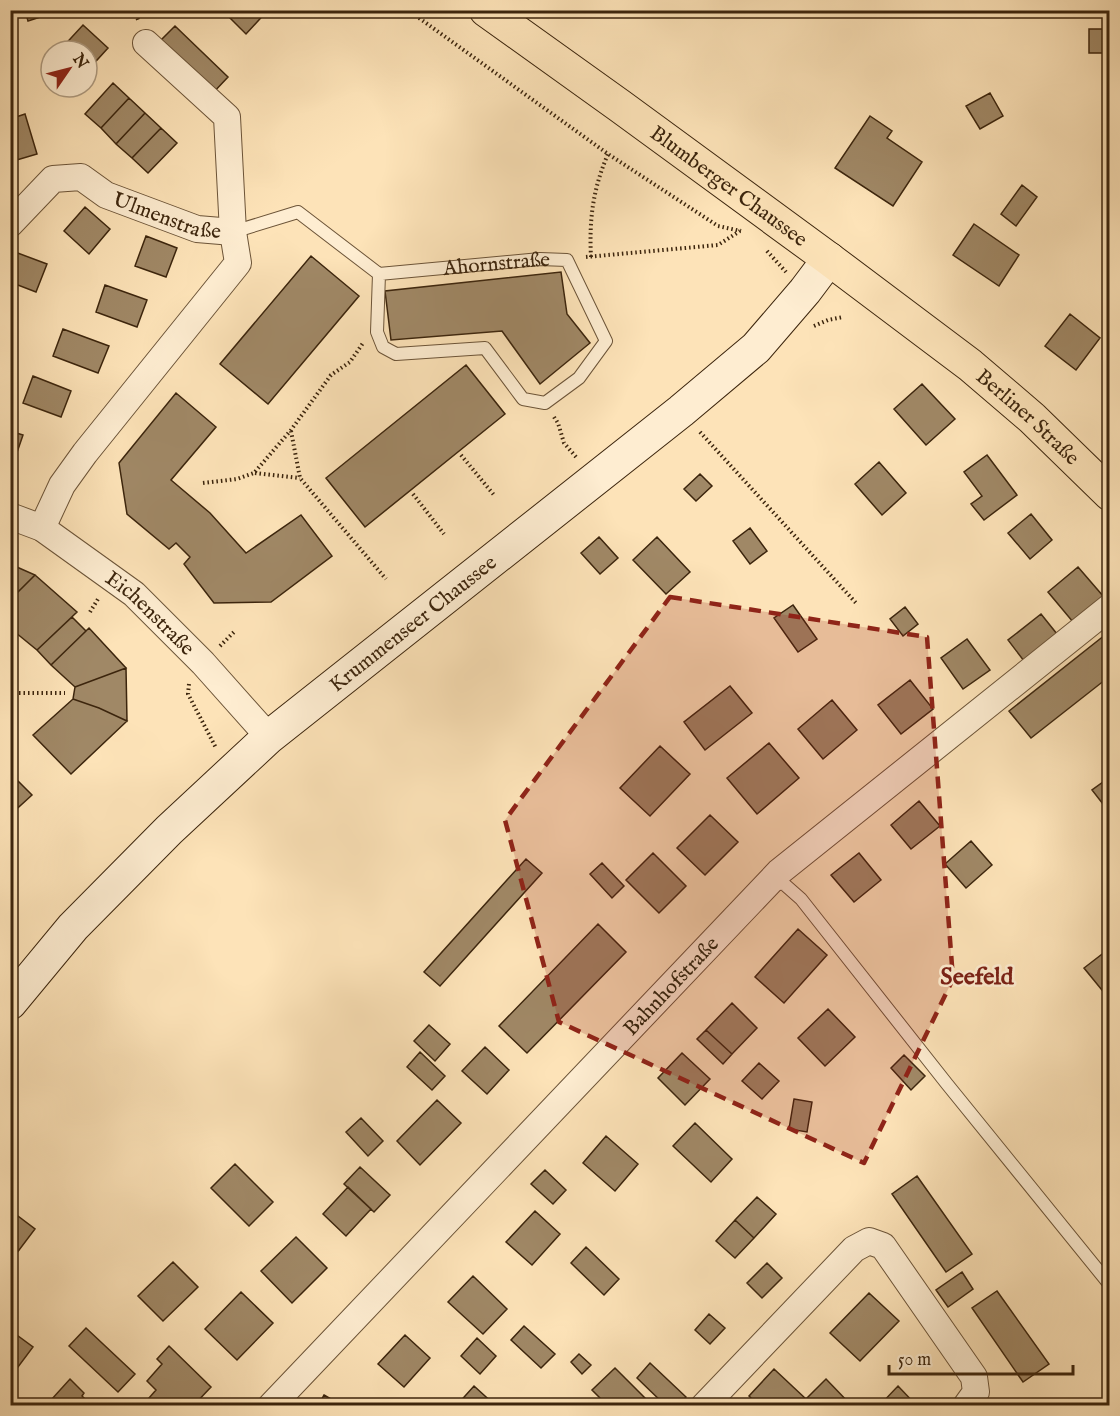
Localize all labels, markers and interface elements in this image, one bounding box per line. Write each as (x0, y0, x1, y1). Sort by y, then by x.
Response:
north arrow (39, 39, 99, 99)
text: N (67, 49, 92, 73)
street label: Blumberger Chaussee (644, 120, 813, 254)
street label: Ulmenstraße (109, 187, 222, 246)
street label: Ahornstraße (441, 247, 551, 283)
street label: Berliner Straße (970, 364, 1085, 472)
street label: Krummenseer Chaussee (324, 550, 503, 699)
street label: Eichenstraße (99, 566, 200, 662)
street label: Bahnhofstraße (618, 931, 726, 1042)
district label: Seefeld (940, 962, 1015, 993)
scale bar (889, 1338, 1074, 1376)
text: 50 m (898, 1349, 931, 1372)

